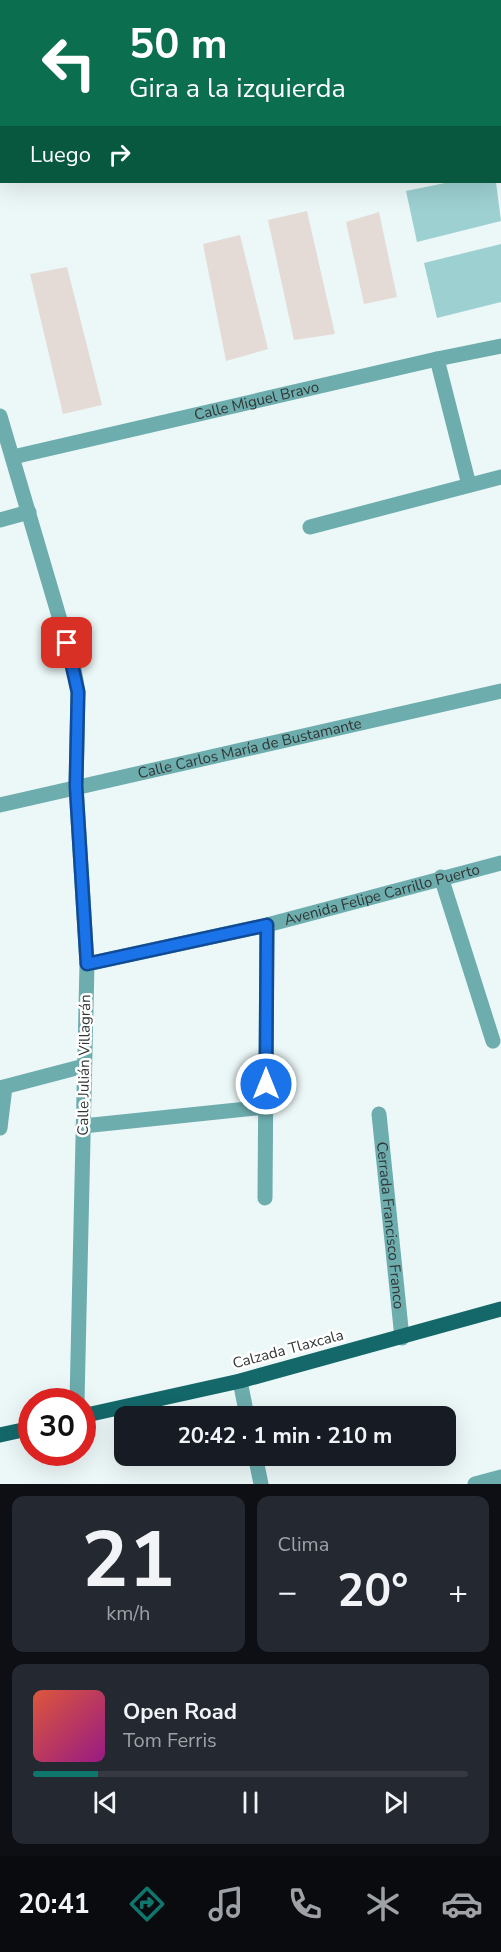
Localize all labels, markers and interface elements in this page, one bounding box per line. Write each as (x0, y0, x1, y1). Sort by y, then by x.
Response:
text: 50 m (129, 16, 228, 73)
icon: left (30, 24, 108, 102)
text: Gira a la izquierda (129, 70, 346, 107)
icon: right (103, 138, 136, 171)
text: Luego (30, 140, 91, 170)
street label: Calle Miguel Bravo (192, 377, 321, 425)
pin (41, 617, 92, 668)
icon: arrive (50, 626, 83, 659)
street label: Calle Carlos María de Bustamante (136, 713, 363, 783)
street label: Avenida Felipe Carrillo Puerto (282, 859, 482, 930)
street label: Calle Julián Villagrán (73, 994, 95, 1136)
position arrow (234, 1052, 298, 1116)
street label: Cerrada Francisco Franco (372, 1141, 409, 1310)
street label: Calzada Tlaxcala (230, 1325, 346, 1373)
speed limit sign: 30 (18, 1388, 96, 1466)
text: 20:42 · 1 min · 210 m (178, 1421, 392, 1451)
text: 21 (81, 1507, 175, 1614)
text: Clima (278, 1531, 329, 1558)
text: 20° (337, 1561, 408, 1622)
text: − (278, 1570, 297, 1615)
text: + (448, 1570, 468, 1615)
text: km/h (106, 1600, 150, 1627)
text: Open Road (123, 1697, 237, 1727)
text: Tom Ferris (123, 1727, 217, 1754)
icon: previous (89, 1786, 122, 1819)
icon: pause (234, 1786, 267, 1819)
icon: next (379, 1786, 412, 1819)
icon: directions (126, 1883, 168, 1925)
icon: music (205, 1883, 247, 1925)
icon: phone (284, 1883, 326, 1925)
icon: climate (362, 1883, 404, 1925)
icon: car (441, 1883, 483, 1925)
text: 20:41 (18, 1886, 90, 1923)

